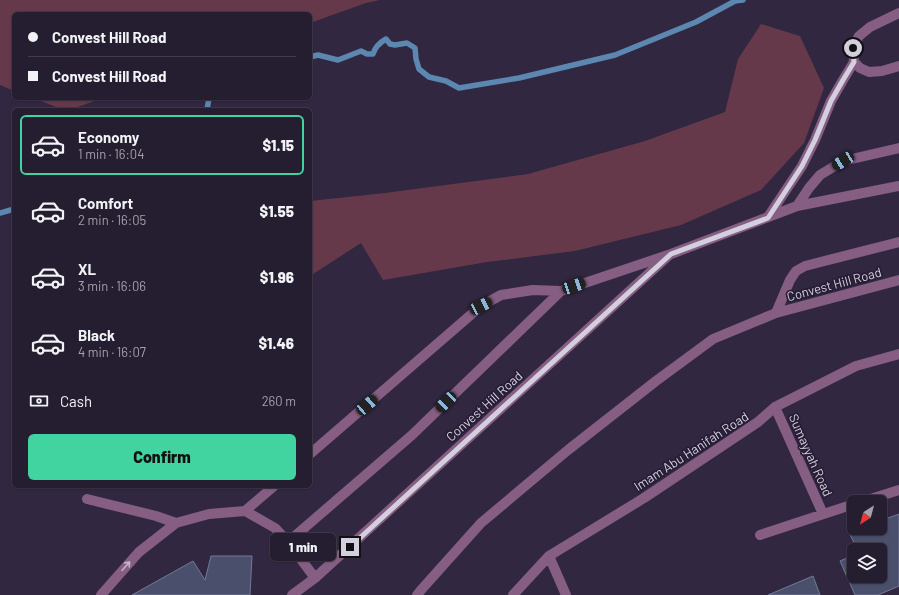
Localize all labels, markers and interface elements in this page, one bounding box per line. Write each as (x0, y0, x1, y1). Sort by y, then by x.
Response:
text: Convest Hill Road (52, 28, 166, 46)
route start (844, 39, 862, 57)
text: Convest Hill Road (52, 67, 166, 85)
icon: car (30, 127, 66, 163)
text: Economy (78, 128, 139, 146)
text: $1.15 (262, 136, 294, 154)
text: 1 min · 16:04 (78, 146, 144, 162)
car (830, 150, 856, 172)
icon: car (30, 193, 66, 229)
text: Comfort (78, 194, 133, 212)
text: $1.55 (260, 202, 294, 220)
text: 2 min · 16:05 (78, 212, 146, 228)
icon: car (30, 259, 66, 295)
text: XL (78, 260, 96, 278)
street label: Convest Hill Road (785, 264, 883, 304)
text: $1.96 (260, 268, 294, 286)
car (561, 276, 587, 296)
text: 3 min · 16:06 (78, 278, 146, 294)
car (468, 295, 494, 317)
icon: car (30, 325, 66, 361)
text: Black (78, 326, 115, 344)
text: $1.46 (258, 334, 294, 352)
text: 4 min · 16:07 (78, 344, 146, 360)
street label: Convest Hill Road (442, 367, 526, 445)
car (433, 389, 459, 415)
icon: cash (28, 390, 50, 412)
text: Cash (60, 392, 92, 410)
text: 260 m (262, 393, 296, 409)
car (354, 393, 380, 417)
street label: Imam Abu Hanifah Road (631, 408, 751, 494)
street label: Sumayyah Road (786, 411, 836, 499)
button: Confirm (28, 434, 296, 480)
north arrow (847, 495, 887, 535)
map controls (847, 495, 887, 583)
callout: 1 min (270, 533, 336, 561)
route end (341, 538, 359, 556)
text: 1 min (289, 539, 317, 555)
button: layers (847, 543, 887, 583)
one-way arrow (122, 561, 131, 571)

